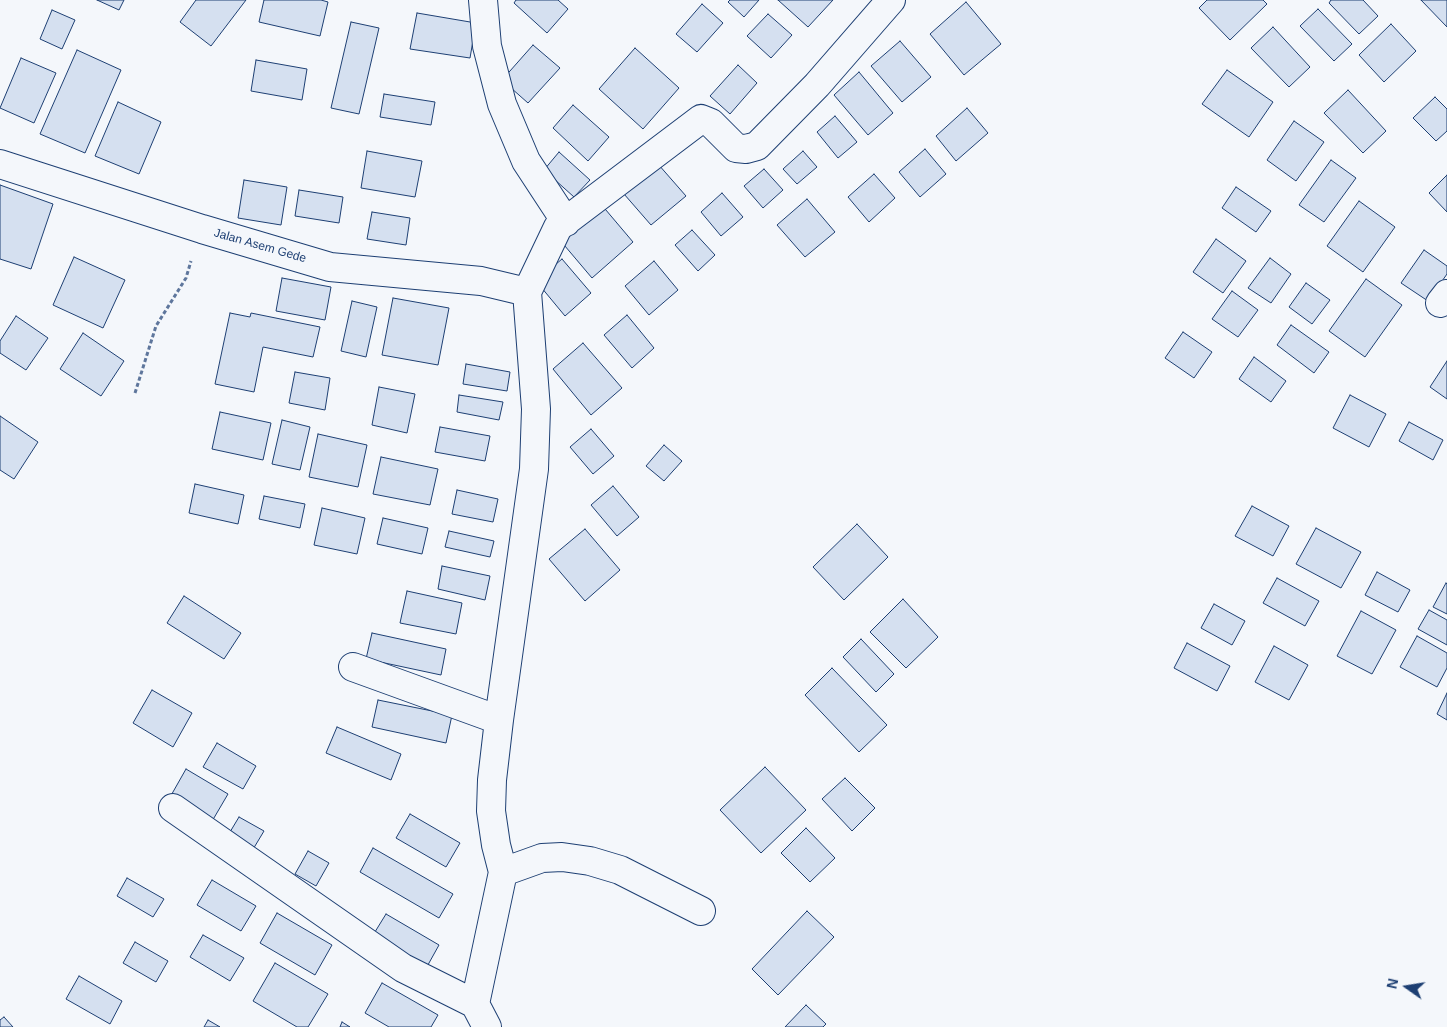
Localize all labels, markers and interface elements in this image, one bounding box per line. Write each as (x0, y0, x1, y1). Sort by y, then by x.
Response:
street label: Jalan Asem Gede (212, 226, 308, 266)
north arrow (1382, 962, 1432, 1012)
text: N (1383, 977, 1401, 990)

